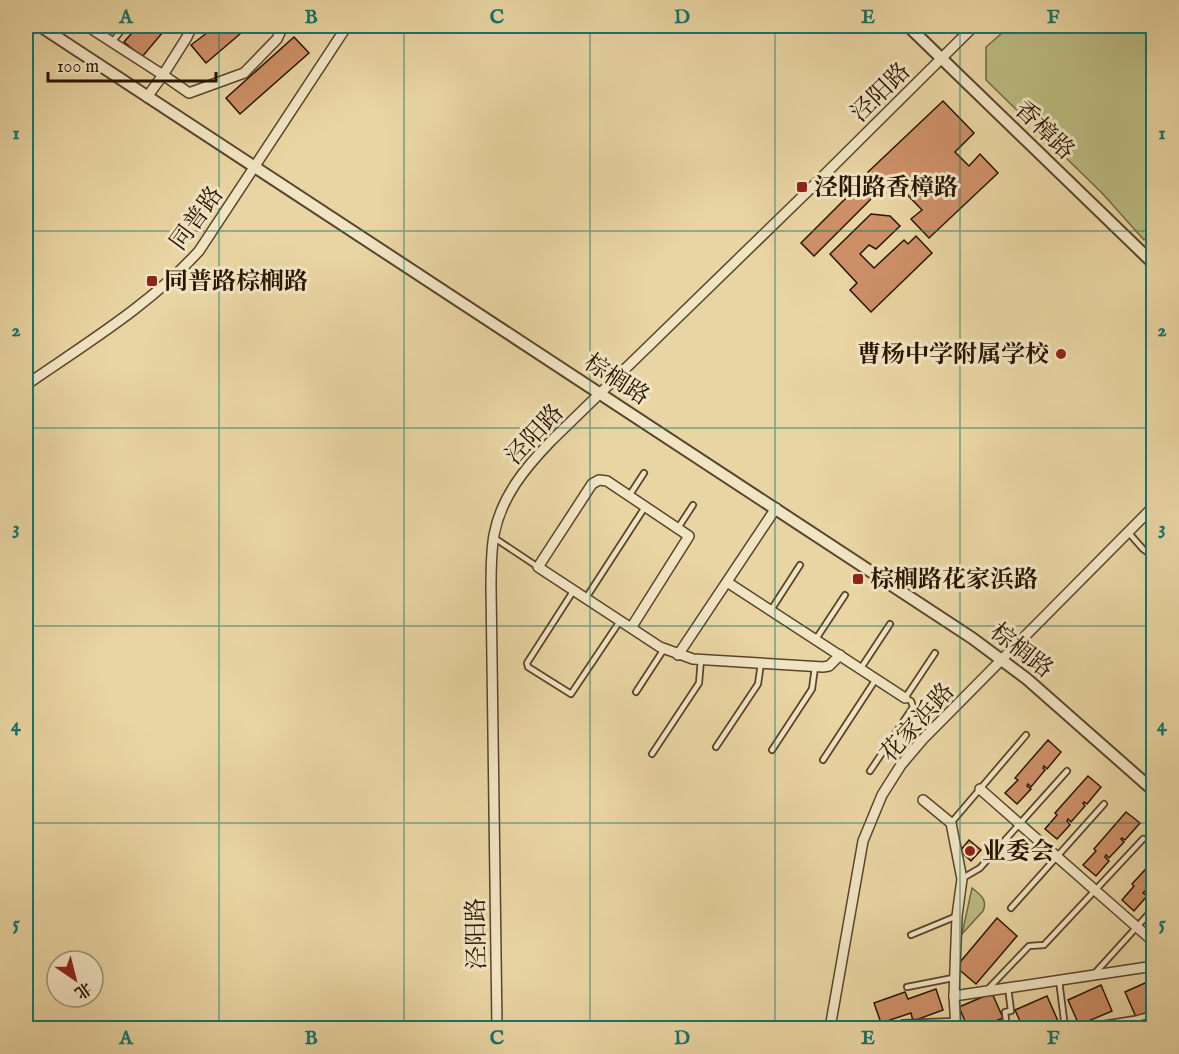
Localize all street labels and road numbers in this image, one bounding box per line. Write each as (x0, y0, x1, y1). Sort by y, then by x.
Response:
street label: 泾阳路 (845, 57, 917, 129)
street label: 香樟路 (1007, 95, 1081, 167)
street label: 同普路 (164, 181, 231, 257)
street label: 棕榈路 (578, 348, 655, 413)
street label: 泾阳路 (499, 398, 571, 472)
street label: 棕榈路 (983, 617, 1059, 686)
street label: 花家浜路 (874, 677, 962, 769)
street label: 泾阳路 (461, 898, 494, 970)

